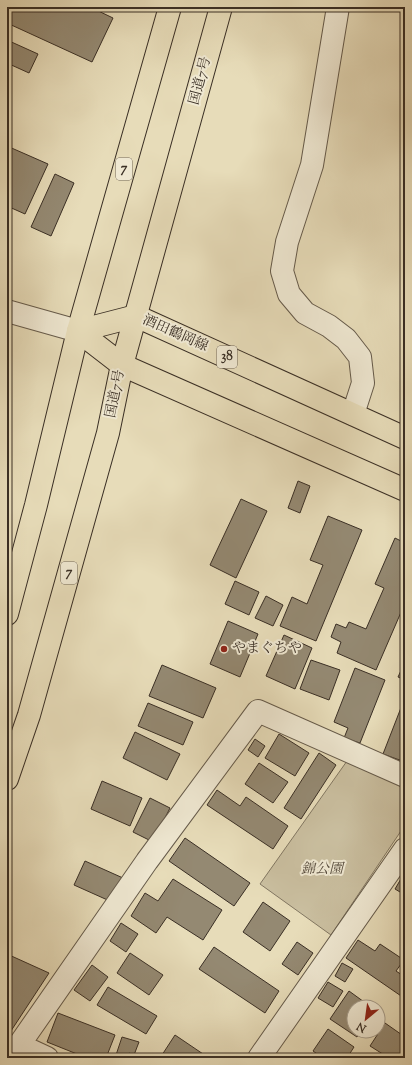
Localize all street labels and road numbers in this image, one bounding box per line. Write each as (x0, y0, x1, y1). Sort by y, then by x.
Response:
street label: 国道7号 (185, 55, 217, 107)
road number: 7 (116, 158, 132, 180)
street label: 酒田鶴岡線 (139, 311, 211, 357)
road number: 38 (217, 346, 237, 368)
street label: 国道7号 (102, 368, 130, 420)
road number: 7 (61, 562, 77, 584)

